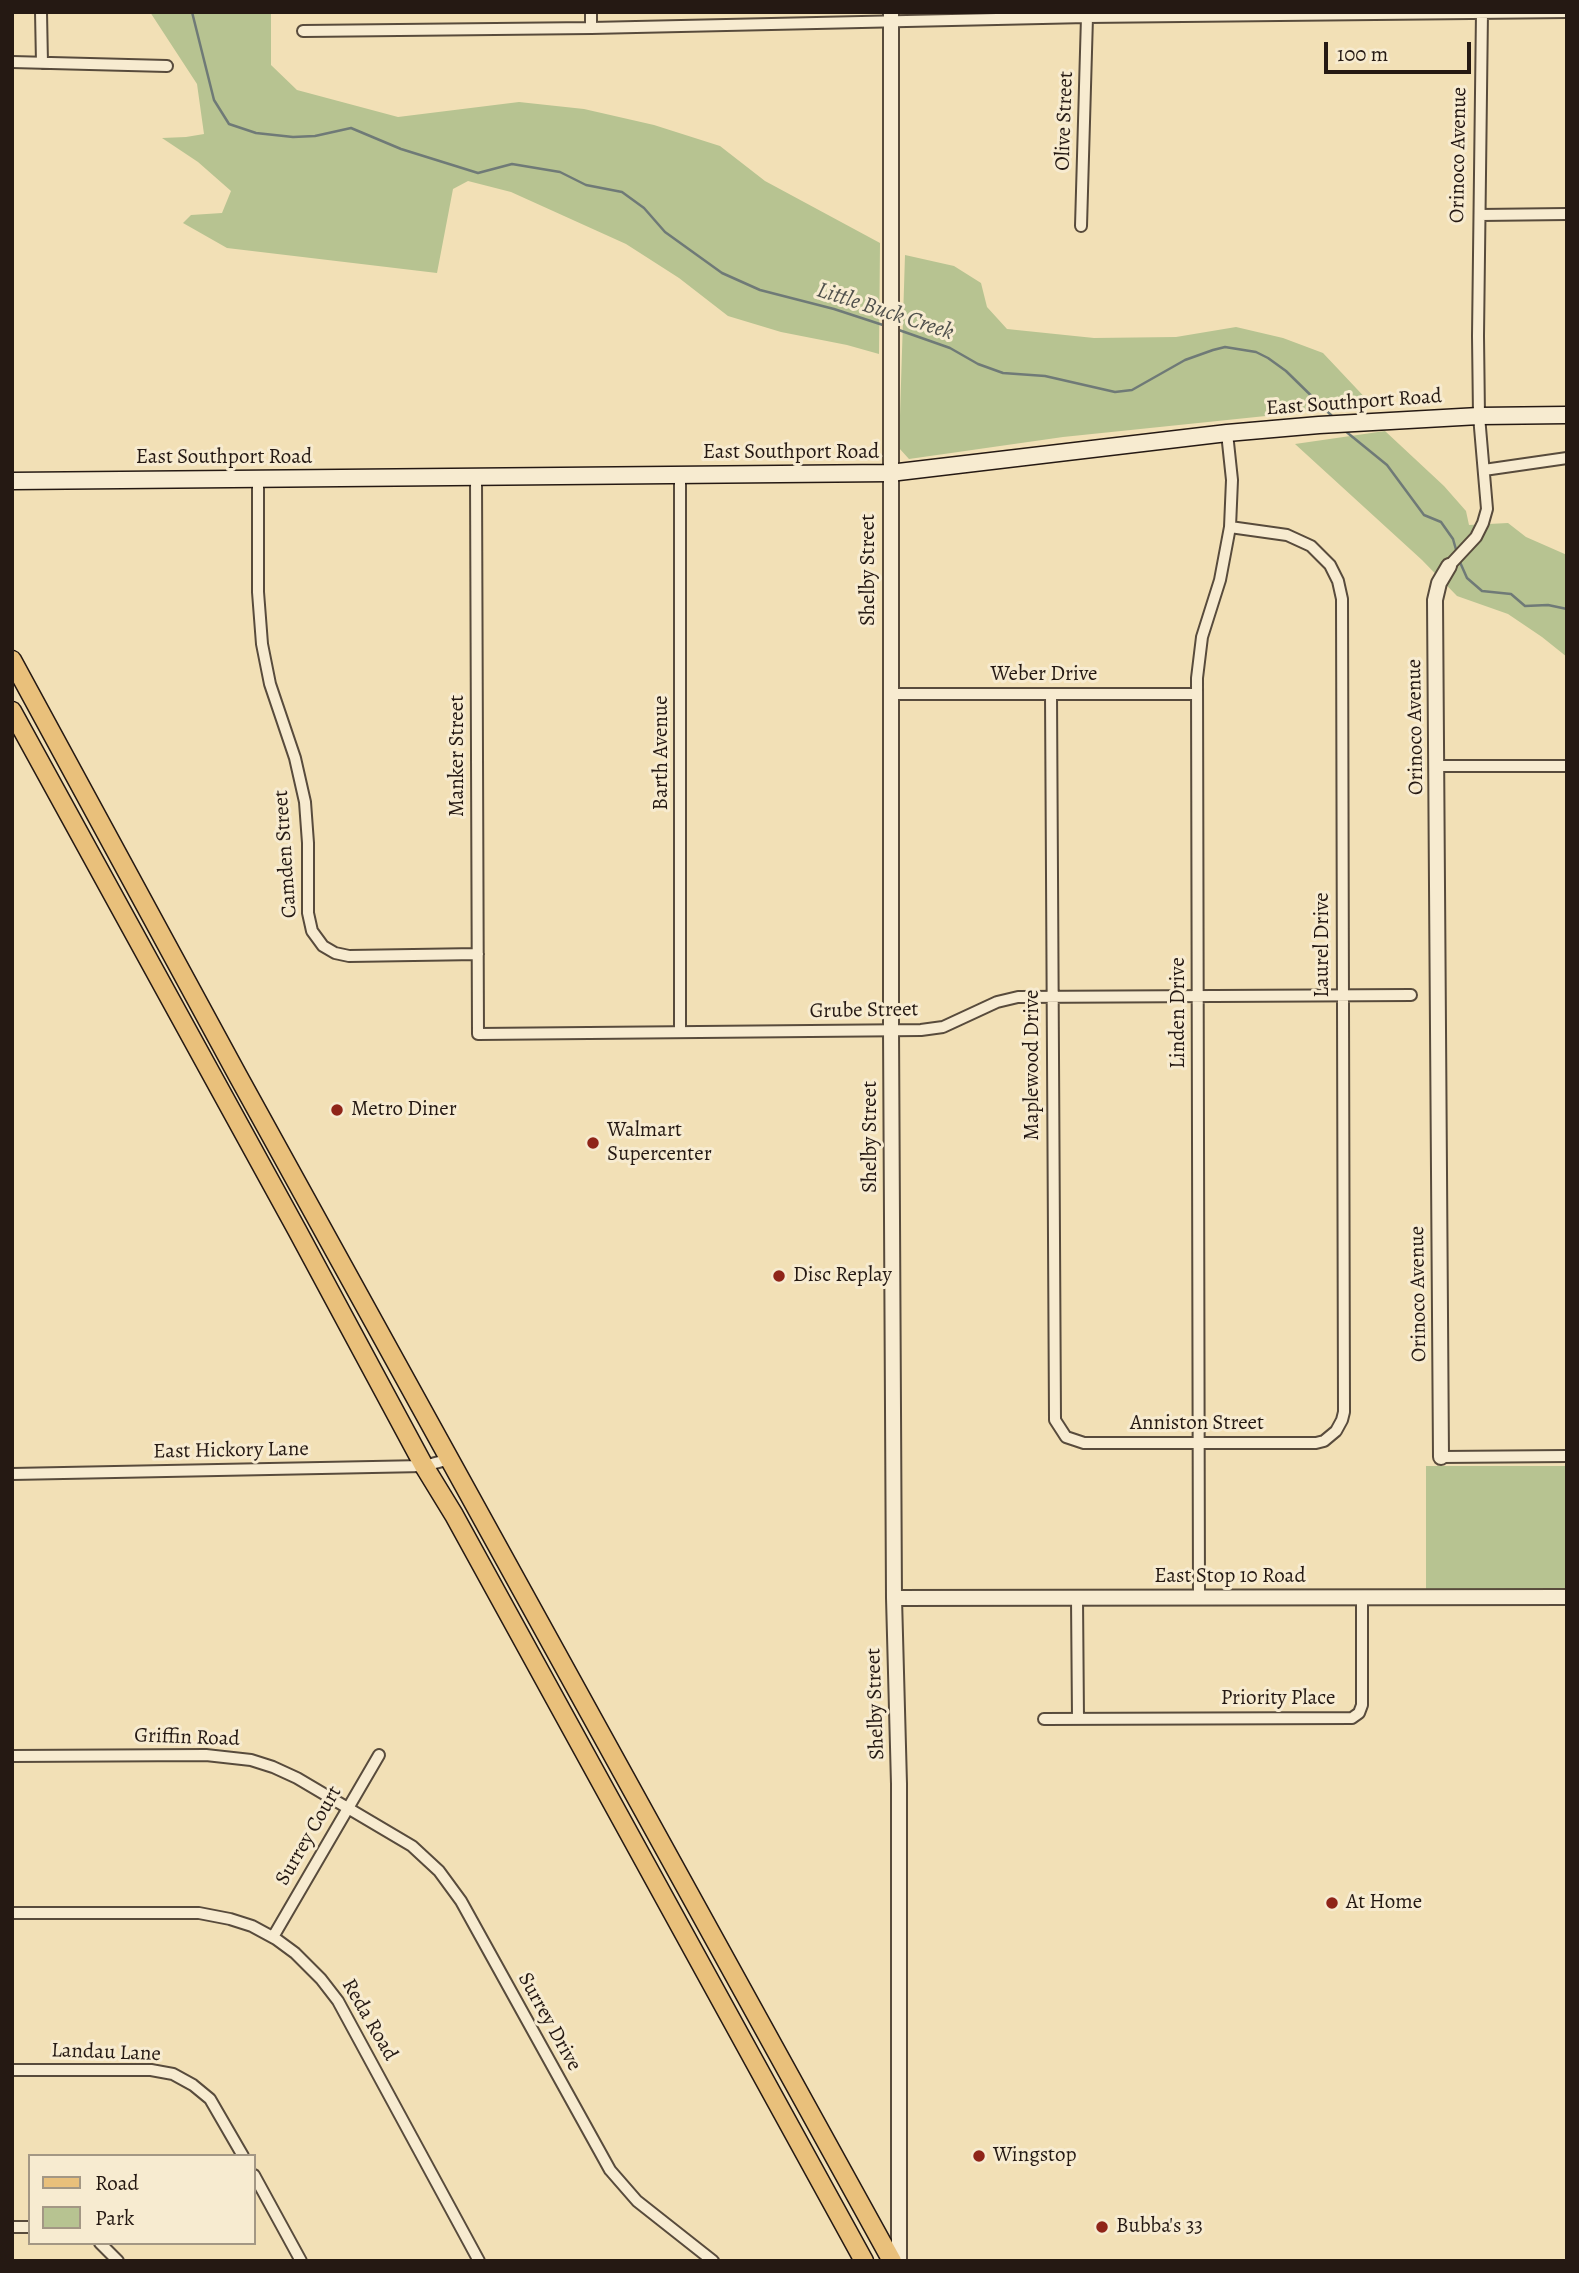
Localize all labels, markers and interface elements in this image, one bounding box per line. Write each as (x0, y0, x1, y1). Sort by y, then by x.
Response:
scale bar (1327, 28, 1474, 72)
text: 100 m (1337, 40, 1388, 68)
street label: Olive Street (1051, 71, 1079, 171)
street label: Orinoco Avenue (1445, 87, 1473, 223)
water label: Little Buck Creek (813, 277, 957, 347)
street label: East Southport Road (1265, 384, 1443, 422)
street label: East Southport Road (703, 440, 879, 466)
street label: East Southport Road (136, 445, 312, 471)
street label: Shelby Street (856, 514, 882, 626)
street label: Orinoco Avenue (1402, 659, 1430, 795)
street label: Weber Drive (991, 662, 1097, 688)
street label: Manker Street (445, 695, 471, 817)
street label: Barth Avenue (649, 695, 675, 811)
street label: Camden Street (269, 789, 303, 919)
street label: Laurel Drive (1310, 892, 1336, 998)
street label: Linden Drive (1166, 957, 1192, 1069)
street label: Maplewood Drive (1020, 990, 1046, 1140)
street label: Grube Street (809, 997, 919, 1025)
street label: Shelby Street (858, 1081, 884, 1193)
place label: Metro Diner (351, 1097, 457, 1123)
marker: Metro Diner (329, 1102, 345, 1118)
place label: Walmart Supercenter (607, 1118, 712, 1168)
marker: Walmart Supercenter (585, 1135, 601, 1151)
street label: Orinoco Avenue (1405, 1226, 1433, 1362)
place label: Disc Replay (793, 1263, 892, 1289)
marker: Disc Replay (771, 1268, 787, 1284)
street label: Anniston Street (1130, 1411, 1264, 1437)
street label: East Hickory Lane (153, 1437, 309, 1465)
street label: East Stop 10 Road (1154, 1564, 1306, 1590)
street label: Shelby Street (861, 1648, 891, 1760)
street label: Priority Place (1221, 1686, 1335, 1712)
street label: Griffin Road (134, 1724, 240, 1752)
street label: Surrey Court (270, 1782, 348, 1890)
place label: At Home (1346, 1890, 1422, 1916)
marker: At Home (1324, 1895, 1340, 1911)
street label: Surrey Drive (512, 1968, 586, 2076)
street label: Reda Road (335, 1974, 403, 2066)
street label: Landau Lane (51, 2038, 161, 2068)
place label: Wingstop (993, 2143, 1077, 2169)
marker: Wingstop (971, 2148, 987, 2164)
legend (28, 2154, 256, 2245)
text: Road (95, 2169, 139, 2197)
text: Park (95, 2204, 134, 2232)
place label: Bubba's 33 (1116, 2214, 1203, 2240)
marker: Bubba's 33 (1094, 2219, 1110, 2235)

